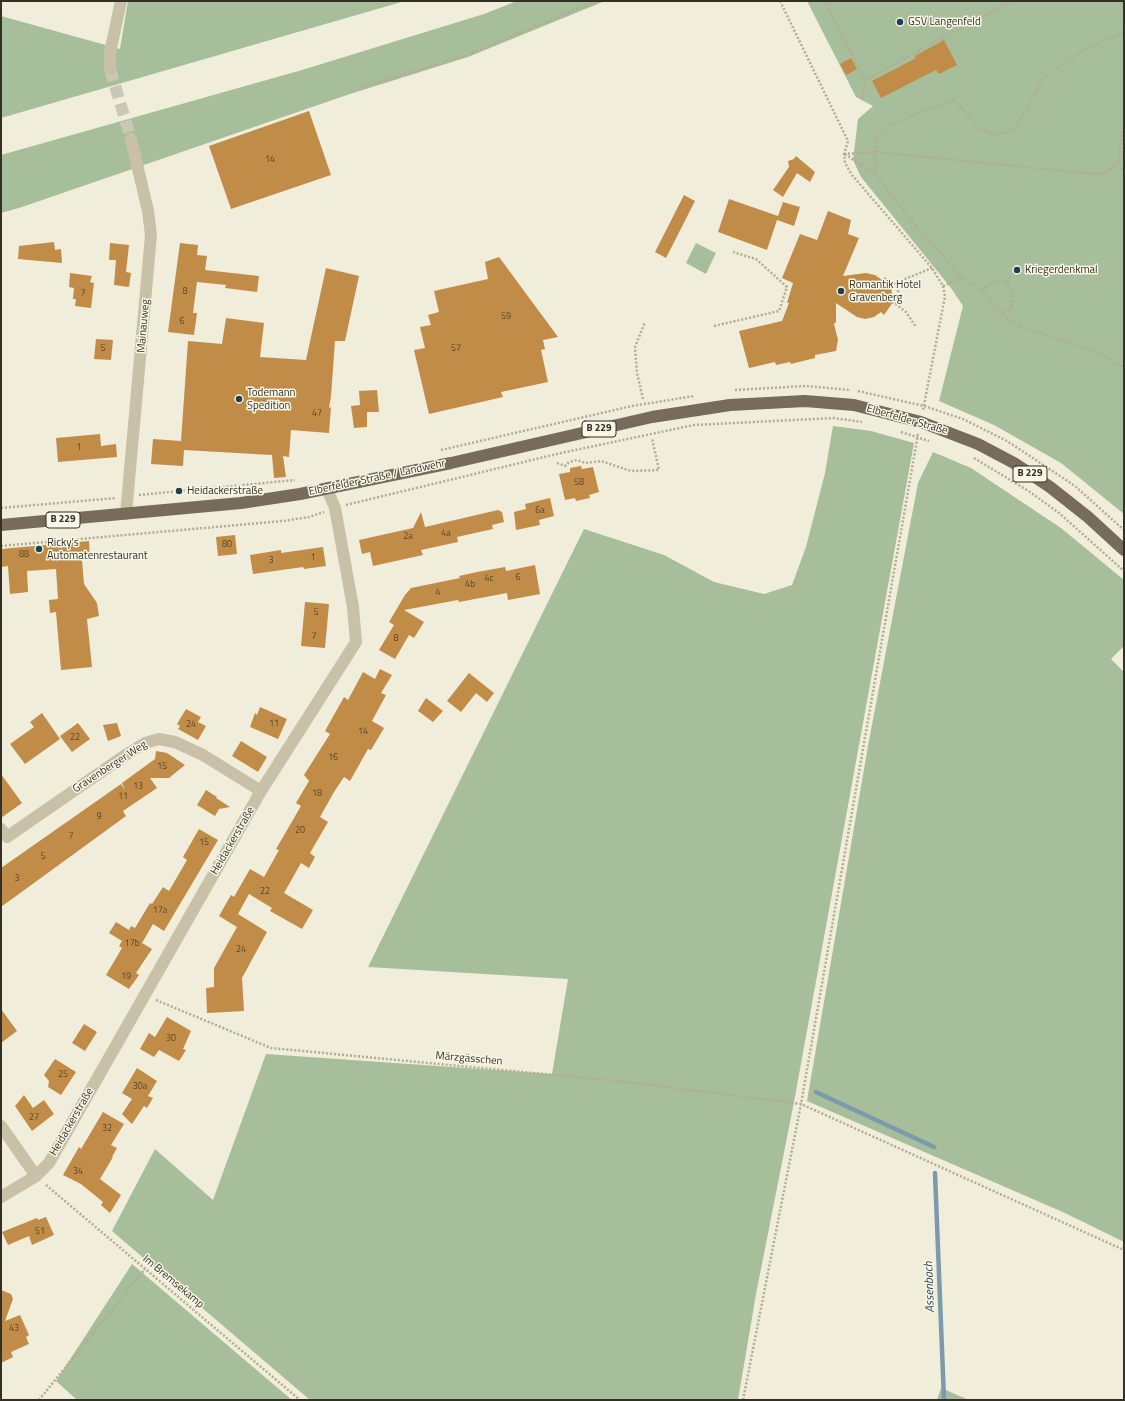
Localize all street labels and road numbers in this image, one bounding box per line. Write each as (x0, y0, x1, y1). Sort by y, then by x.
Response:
street label: Mainauweg (135, 299, 153, 353)
street label: Elberfelder Straße (865, 402, 949, 438)
road number: B 229 (582, 421, 616, 437)
street label: Elberfelder Straße / Landwehr (307, 457, 447, 499)
road number: B 229 (1013, 466, 1047, 482)
road number: B 229 (46, 512, 80, 528)
street label: Gravenberger Weg (70, 738, 150, 796)
street label: Heidackerstraße (208, 805, 258, 877)
street label: Märzgässchen (435, 1050, 503, 1068)
street label: Heidackerstraße (47, 1086, 97, 1158)
street label: Im Bremsekamp (140, 1253, 206, 1311)

